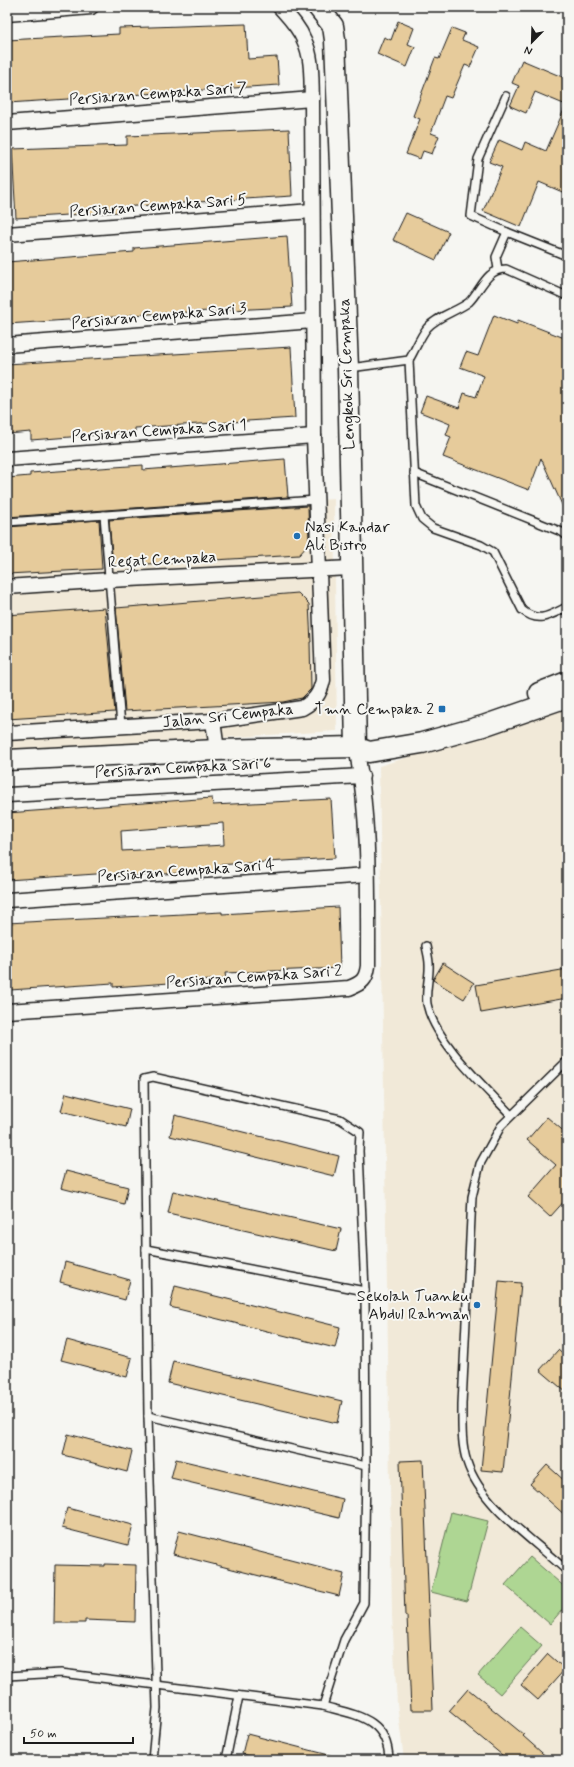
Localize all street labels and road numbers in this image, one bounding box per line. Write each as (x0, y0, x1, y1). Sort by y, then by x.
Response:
street label: Persiaran Cempaka Sari 7 (68, 77, 248, 111)
street label: Persiaran Cempaka Sari 5 (68, 189, 248, 223)
street label: Persiaran Cempaka Sari 3 (71, 298, 247, 334)
street label: Lengkok Sri Cempaka (334, 298, 361, 450)
street label: Persiaran Cempaka Sari 1 (71, 414, 247, 448)
street label: Regat Cempaka (107, 547, 217, 574)
street label: Jalan Sri Cempaka (161, 699, 295, 733)
street label: Persiaran Cempaka Sari 6 (94, 753, 272, 783)
street label: Persiaran Cempaka Sari 4 (97, 854, 275, 888)
street label: Persiaran Cempaka Sari 2 (165, 960, 343, 994)

